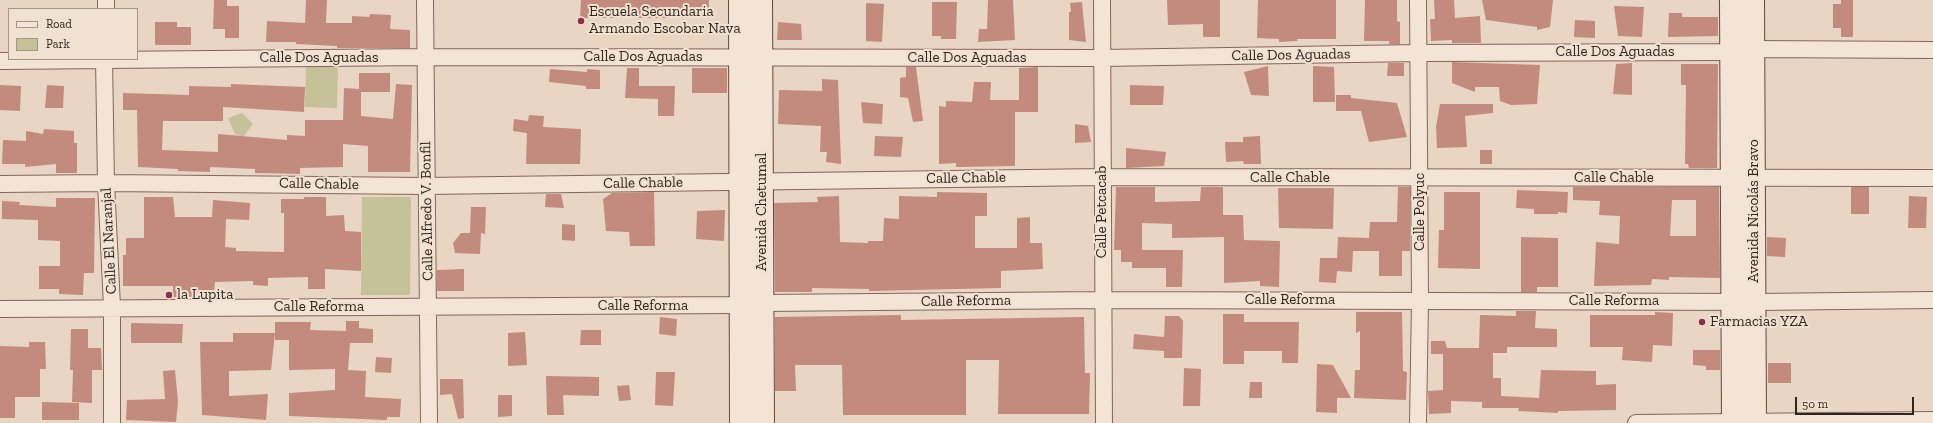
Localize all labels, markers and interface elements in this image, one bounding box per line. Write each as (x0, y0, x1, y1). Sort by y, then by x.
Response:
place label: Escuela Secundaria Armando Escobar Nava (589, 3, 741, 38)
legend (8, 8, 138, 60)
marker: Escuela Secundaria Armando Escobar Nava (576, 16, 586, 26)
text: Road (46, 17, 72, 31)
text: Park (46, 37, 70, 51)
street label: Calle Dos Aguadas (1555, 43, 1675, 61)
street label: Calle Dos Aguadas (1231, 45, 1351, 65)
street label: Calle Dos Aguadas (583, 48, 703, 66)
street label: Calle Dos Aguadas (259, 49, 379, 67)
street label: Calle Dos Aguadas (907, 49, 1027, 67)
street label: Avenida Nicolás Bravo (1745, 139, 1763, 283)
street label: Calle Alfredo V. Bonfil (417, 141, 437, 281)
street label: Avenida Chetumal (753, 153, 771, 271)
street label: Calle Petcacab (1093, 166, 1111, 258)
street label: Calle Chable (926, 168, 1006, 188)
street label: Calle Chable (1250, 169, 1330, 187)
street label: Calle Chable (1574, 169, 1654, 187)
street label: Calle Chable (603, 173, 683, 193)
street label: Calle Polyuc (1411, 173, 1429, 251)
street label: Calle Chable (279, 174, 359, 194)
street label: Calle El Naranjal (97, 187, 121, 295)
place label: la Lupita (177, 286, 233, 304)
marker: la Lupita (164, 290, 174, 300)
street label: Calle Reforma (921, 291, 1011, 311)
street label: Calle Reforma (1245, 291, 1335, 309)
street label: Calle Reforma (1569, 292, 1659, 310)
street label: Calle Reforma (598, 297, 688, 315)
street label: Calle Reforma (274, 298, 364, 316)
place label: Farmacias YZA (1710, 313, 1808, 331)
marker: Farmacias YZA (1697, 317, 1707, 327)
scale bar (1797, 389, 1916, 415)
text: 50 m (1802, 397, 1828, 411)

